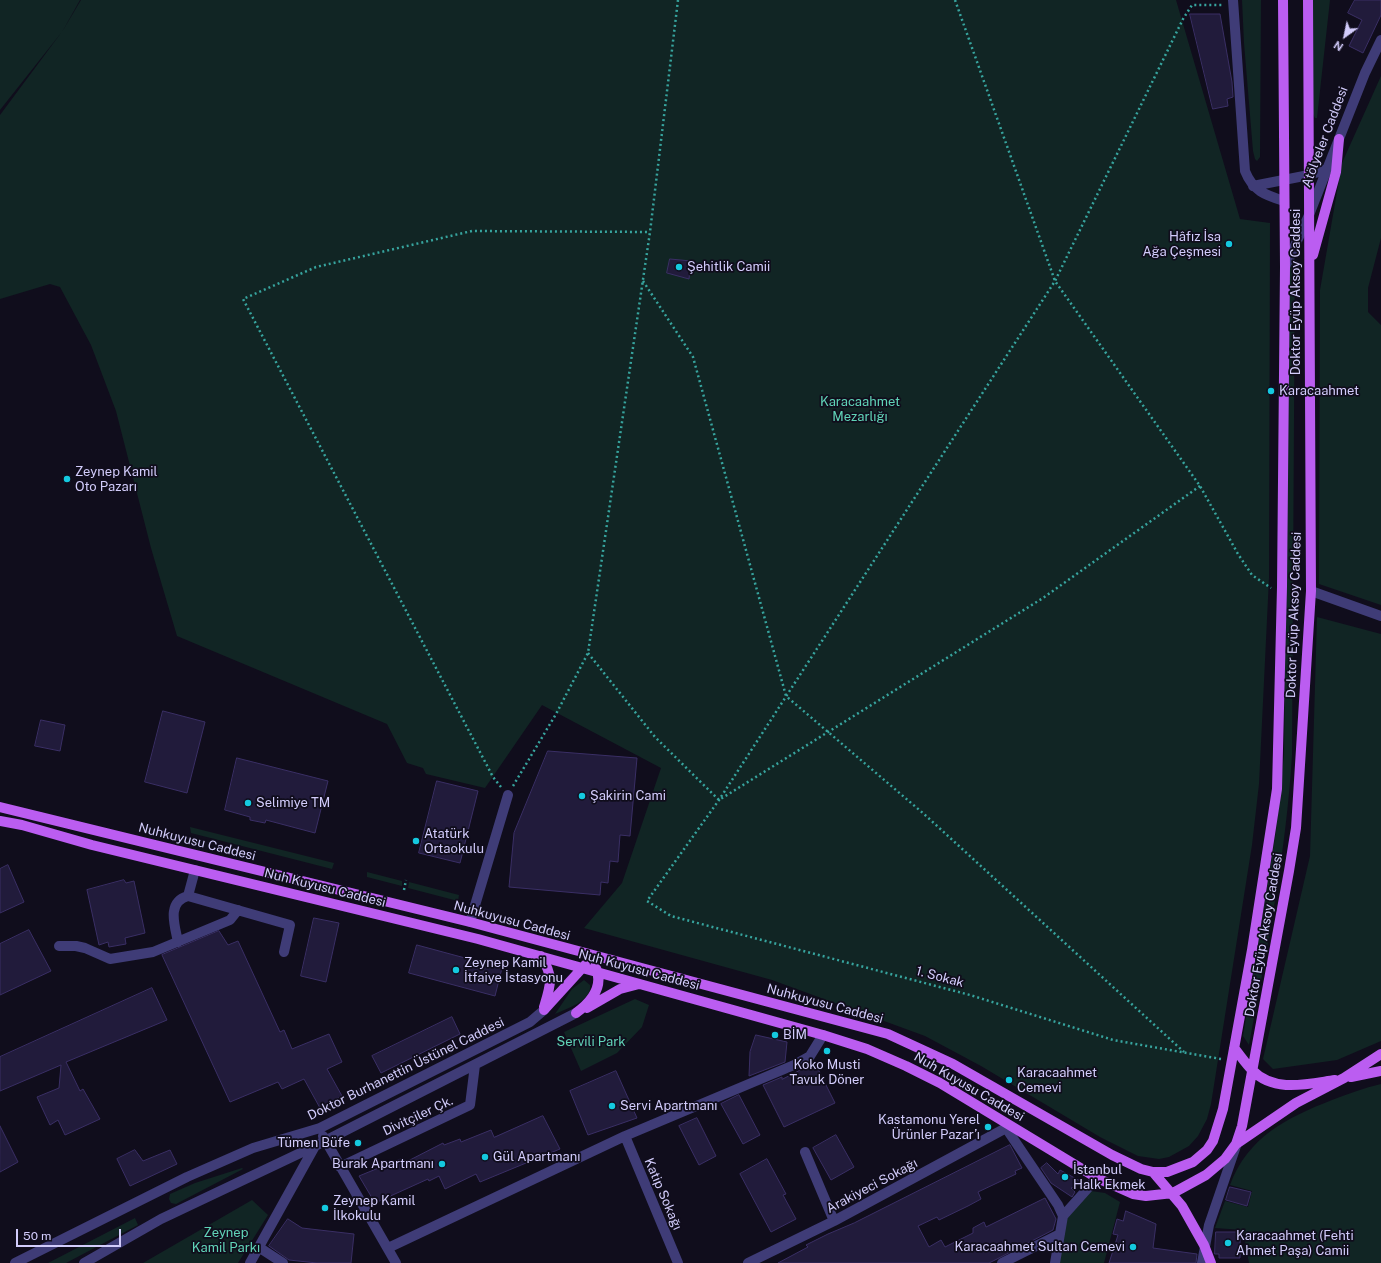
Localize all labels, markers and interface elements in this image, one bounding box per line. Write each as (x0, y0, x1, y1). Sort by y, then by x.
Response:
north arrow (1325, 16, 1365, 56)
text: N (1332, 39, 1345, 53)
street label: Atölyeler Caddesi (1299, 84, 1351, 190)
street label: Doktor Eyüp Aksoy Caddesi (1288, 209, 1304, 375)
place label: Hâfız İsa Ağa Çeşmesi (1143, 229, 1221, 260)
marker: Hâfız İsa Ağa Çeşmesi (1224, 239, 1234, 249)
place label: Şehitlik Camii (687, 259, 770, 275)
marker: Şehitlik Camii (674, 262, 684, 272)
place label: Karacaahmet (1279, 383, 1359, 399)
marker: Karacaahmet (1266, 386, 1276, 396)
park label: Karacaahmet Mezarlığı (820, 394, 900, 425)
place label: Zeynep Kamil Oto Pazarı (75, 464, 158, 495)
marker: Zeynep Kamil Oto Pazarı (62, 474, 72, 484)
street label: Doktor Eyüp Aksoy Caddesi (1283, 532, 1305, 698)
place label: Şakirin Cami (590, 788, 666, 804)
marker: Şakirin Cami (577, 791, 587, 801)
place label: Selimiye TM (256, 795, 330, 811)
marker: Selimiye TM (243, 798, 253, 808)
street label: Nuhkuyusu Caddesi (137, 820, 257, 864)
place label: Atatürk Ortaokulu (424, 826, 484, 857)
marker: Atatürk Ortaokulu (411, 836, 421, 846)
street label: Doktor Eyüp Aksoy Caddesi (1242, 852, 1286, 1018)
street label: Nuh Kuyusu Caddesi (263, 865, 387, 911)
street label: Nuhkuyusu Caddesi (452, 898, 572, 944)
street label: Nuh Kuyusu Caddesi (577, 946, 701, 994)
place label: Zeynep Kamil İtfaiye İstasyonu (464, 955, 563, 986)
street label: 1. Sokak (914, 963, 966, 991)
marker: Zeynep Kamil İtfaiye İstasyonu (451, 965, 461, 975)
street label: Nuhkuyusu Caddesi (765, 981, 885, 1027)
street label: Doktor Burhanettin Üstünel Caddesi (305, 1014, 507, 1124)
place label: BİM (783, 1027, 807, 1043)
marker: BİM (770, 1030, 780, 1040)
park label: Servili Park (556, 1034, 626, 1050)
marker: Koko Musti Tavuk Döner (822, 1046, 832, 1056)
street label: Nuh Kuyusu Caddesi (911, 1049, 1027, 1125)
place label: Koko Musti Tavuk Döner (790, 1057, 864, 1088)
place label: Karacaahmet Cemevi (1017, 1065, 1097, 1096)
marker: Karacaahmet Cemevi (1004, 1075, 1014, 1085)
street label: Divitçiler Çk. (380, 1093, 456, 1139)
place label: Servi Apartmanı (620, 1098, 717, 1114)
marker: Servi Apartmanı (607, 1101, 617, 1111)
place label: Kastamonu Yerel Ürünler Pazar’ı (878, 1112, 980, 1143)
marker: Kastamonu Yerel Ürünler Pazar’ı (983, 1122, 993, 1132)
place label: Tümen Büfe (277, 1135, 350, 1151)
marker: Tümen Büfe (353, 1138, 363, 1148)
place label: Gül Apartmanı (493, 1149, 580, 1165)
marker: Gül Apartmanı (480, 1152, 490, 1162)
street label: Arakiyeci Sokağı (824, 1155, 920, 1217)
place label: Burak Apartmanı (332, 1156, 434, 1172)
street label: Katip Sokağı (641, 1156, 685, 1232)
marker: Burak Apartmanı (437, 1159, 447, 1169)
place label: İstanbul Halk Ekmek (1073, 1162, 1146, 1193)
marker: İstanbul Halk Ekmek (1060, 1172, 1070, 1182)
place label: Zeynep Kamil İlkokulu (333, 1193, 416, 1224)
marker: Zeynep Kamil İlkokulu (320, 1203, 330, 1213)
scale bar (18, 1221, 123, 1247)
park label: Zeynep Kamil Parkı (192, 1225, 260, 1256)
place label: Karacaahmet (Fehti Ahmet Paşa) Camii (1236, 1228, 1354, 1259)
text: 50 m (23, 1229, 51, 1243)
marker: Karacaahmet (Fehti Ahmet Paşa) Camii (1223, 1238, 1233, 1248)
place label: Karacaahmet Sultan Cemevi (954, 1239, 1125, 1255)
marker: Karacaahmet Sultan Cemevi (1128, 1242, 1138, 1252)

